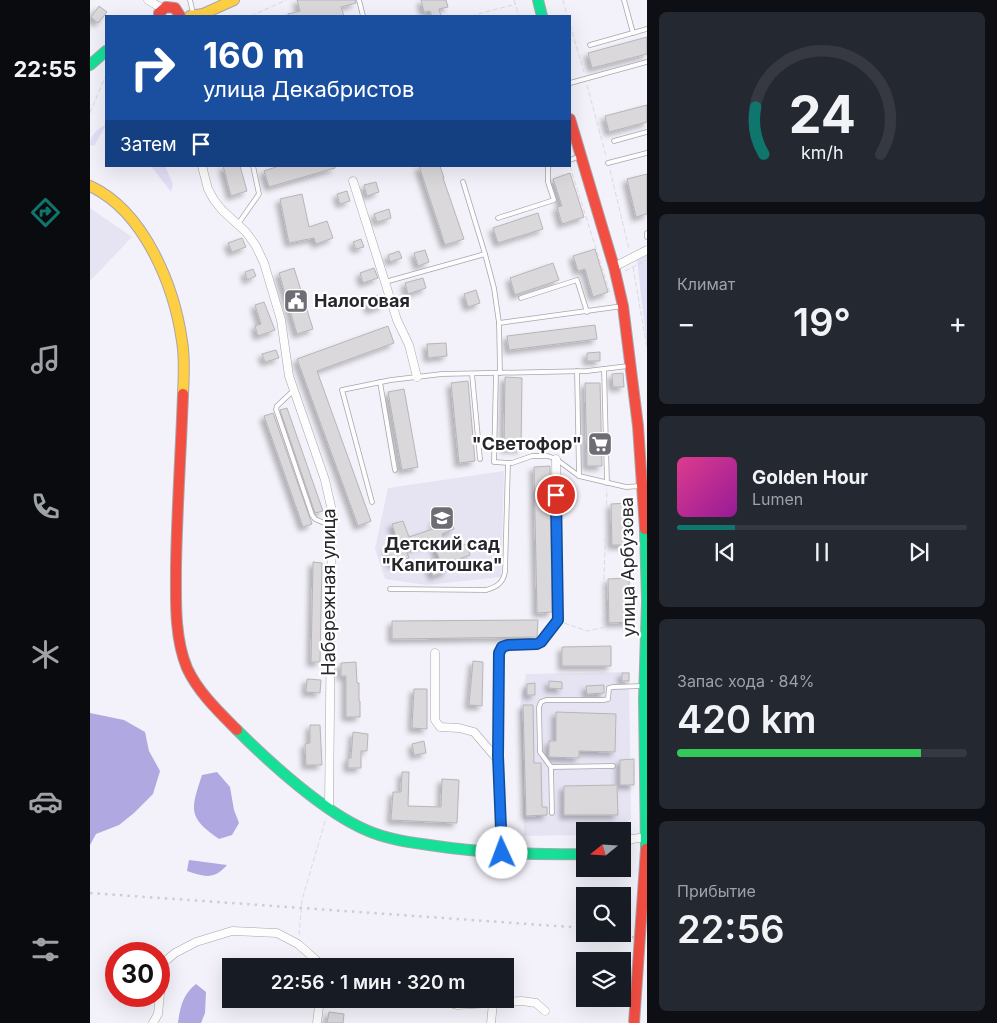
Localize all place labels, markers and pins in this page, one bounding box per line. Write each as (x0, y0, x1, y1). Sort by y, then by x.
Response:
public building icon: Налоговая (283, 288, 309, 314)
place label: Налоговая (314, 290, 410, 311)
supermarket icon: "Светофор" (587, 431, 613, 457)
place label: "Светофор" (472, 433, 582, 454)
pin (535, 474, 577, 516)
school or university icon: Детский сад "Капитошка" (429, 505, 455, 531)
place label: Детский сад "Капитошка" (381, 533, 503, 575)

